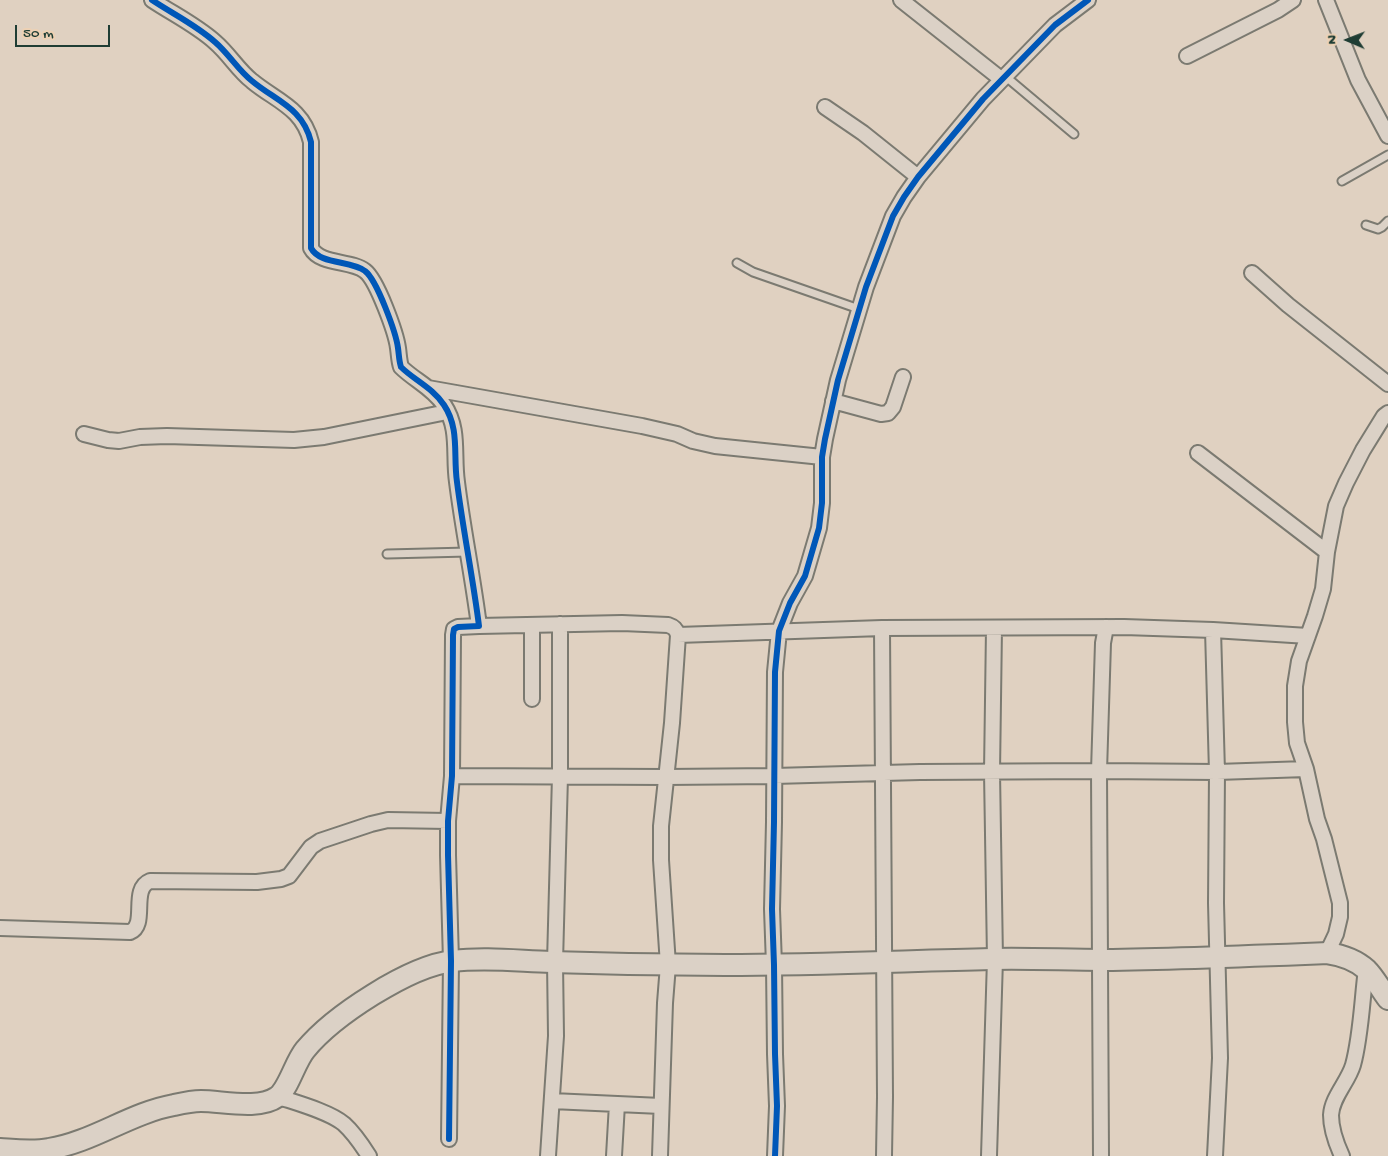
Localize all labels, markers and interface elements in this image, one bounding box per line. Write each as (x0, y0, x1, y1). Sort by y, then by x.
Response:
scale bar (18, 15, 112, 47)
north arrow (1323, 15, 1373, 65)
text: 50 m (23, 25, 54, 43)
text: N (1324, 35, 1341, 44)

